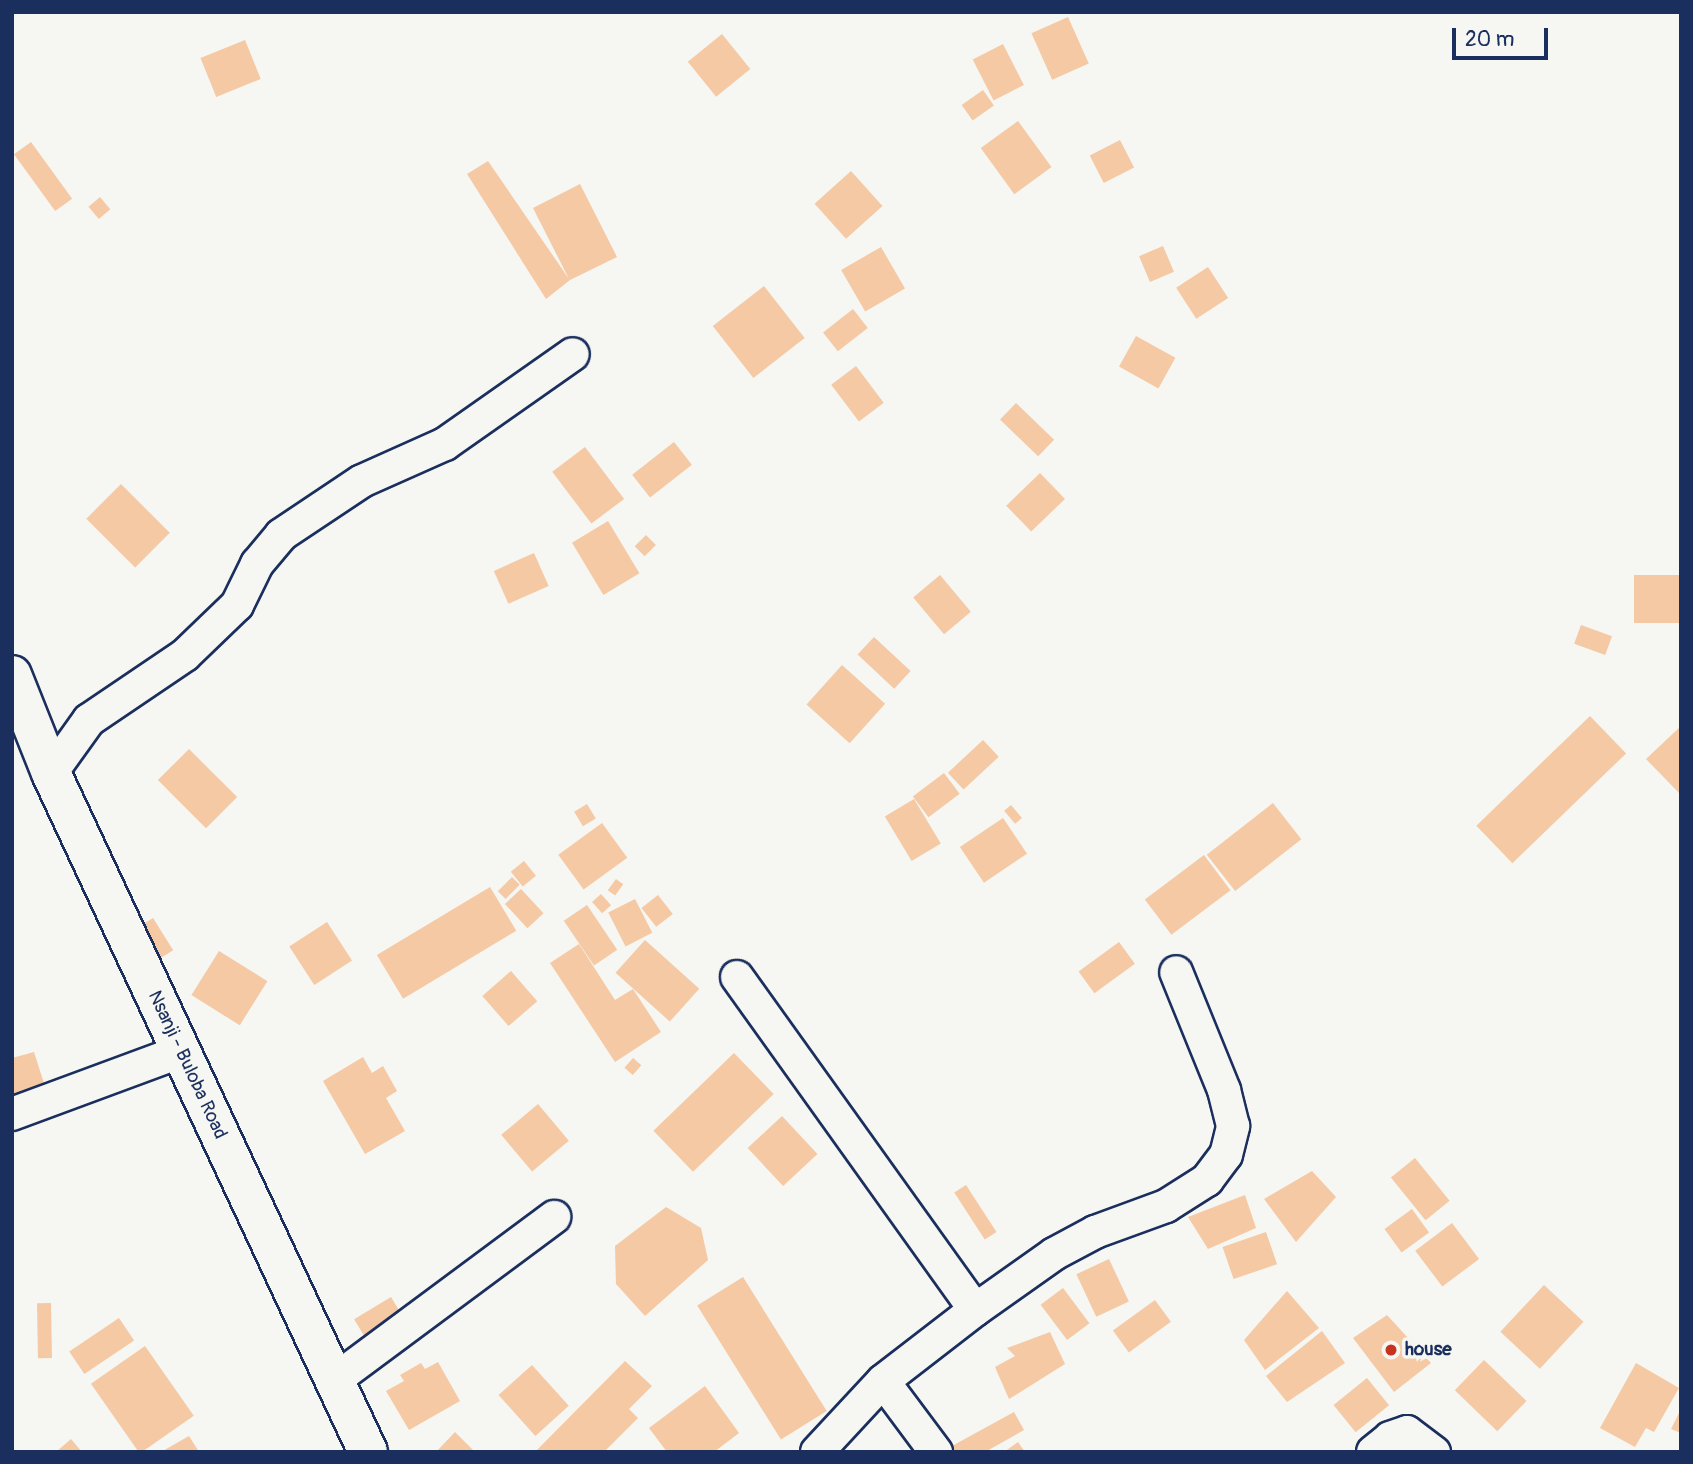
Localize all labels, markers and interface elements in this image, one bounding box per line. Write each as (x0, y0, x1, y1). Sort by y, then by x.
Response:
scale bar (1455, 14, 1551, 58)
text: 20 m (1465, 26, 1514, 53)
street label: Nsanji - Buloba Road (143, 987, 231, 1143)
place label: house (1405, 1339, 1452, 1361)
marker: house (1383, 1342, 1399, 1358)

